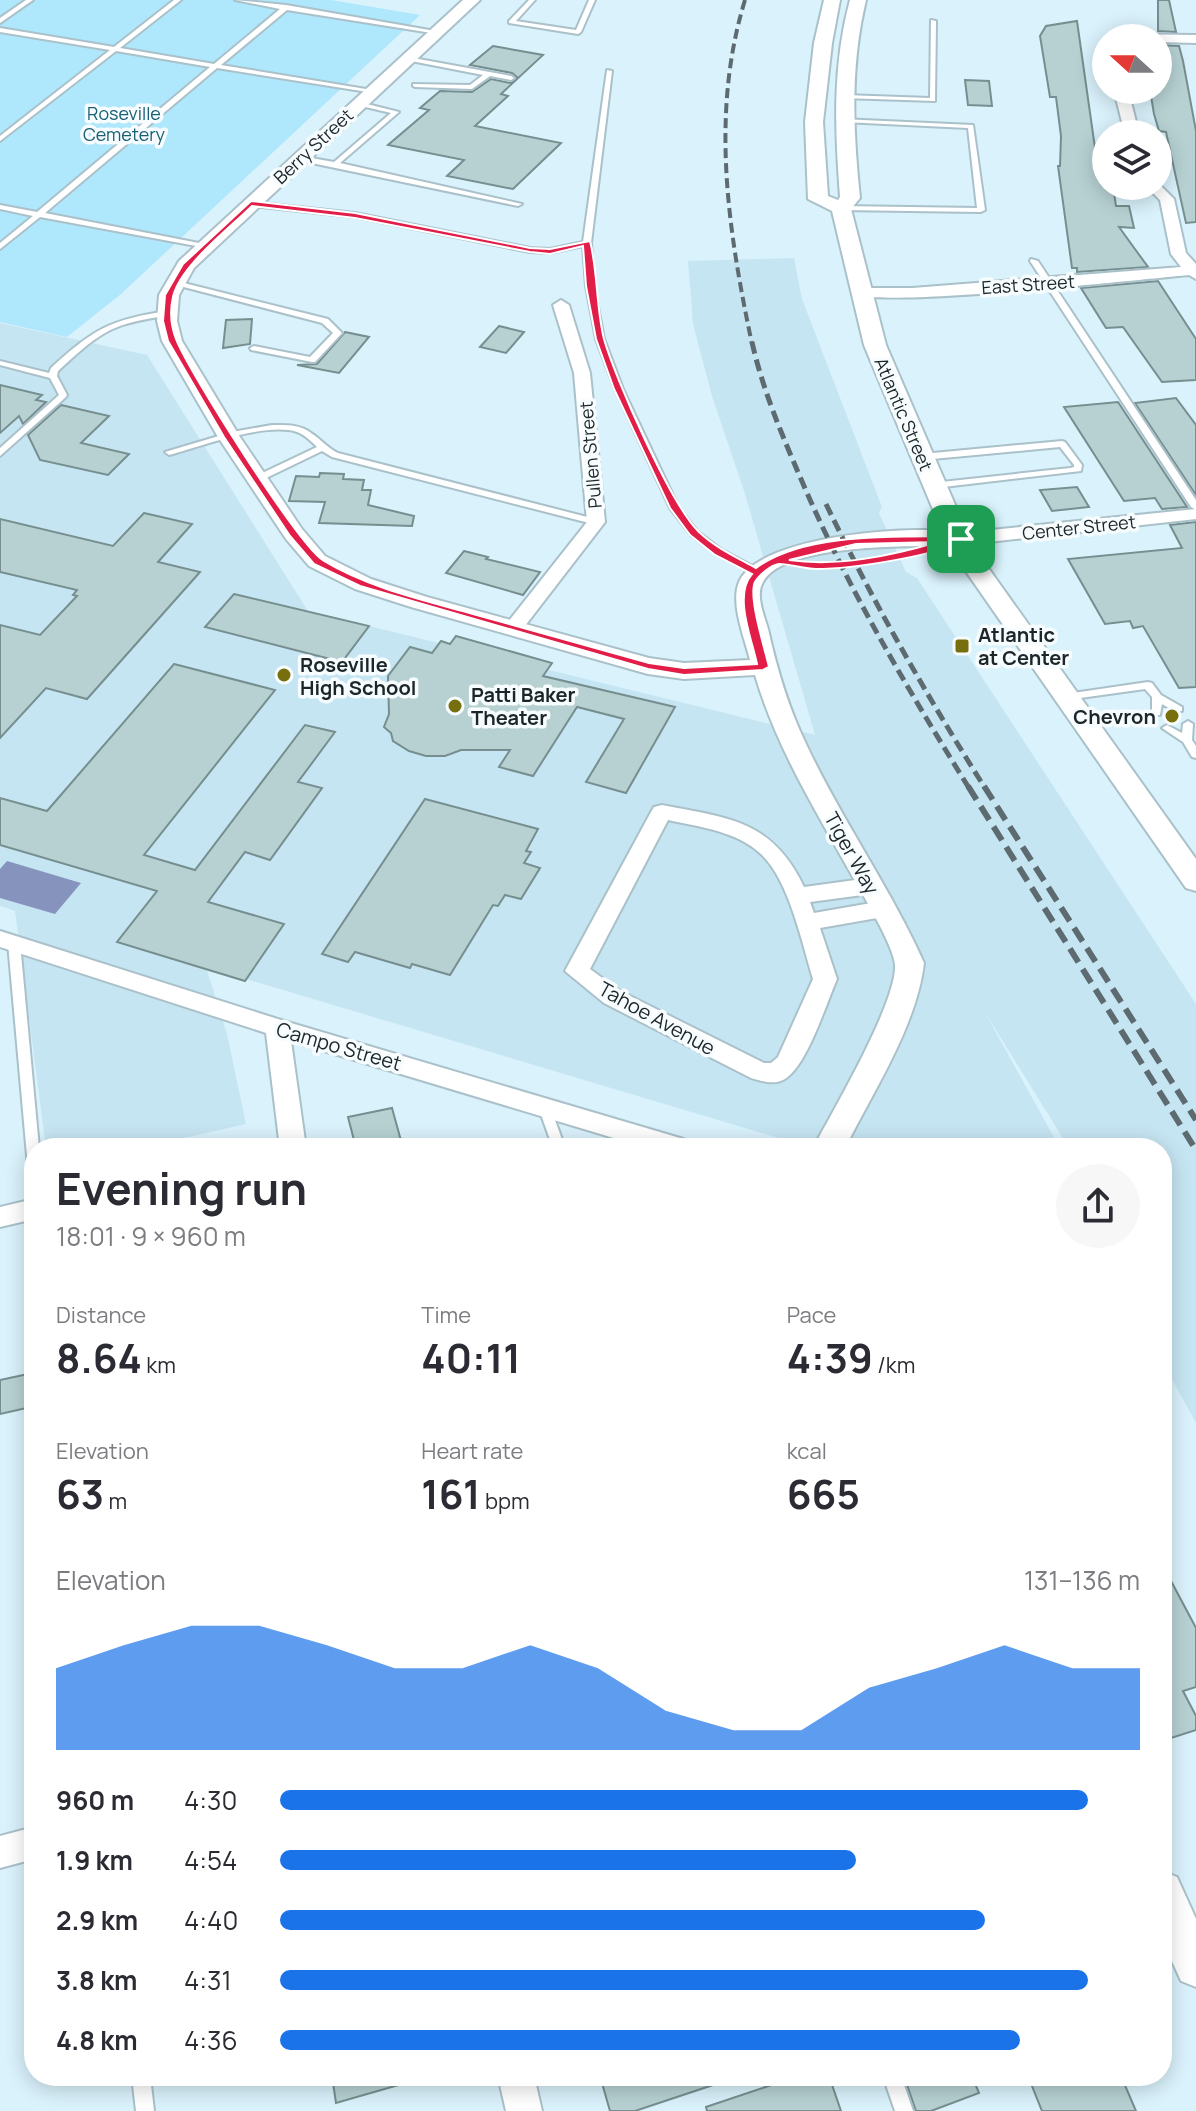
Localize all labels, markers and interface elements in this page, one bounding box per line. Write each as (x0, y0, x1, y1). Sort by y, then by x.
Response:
north arrow (1092, 24, 1172, 104)
map controls (1092, 24, 1172, 200)
park label: Roseville Cemetery (83, 101, 166, 146)
street label: Berry Street (268, 103, 358, 189)
button: layers (1092, 120, 1172, 200)
street label: East Street (981, 269, 1075, 299)
street label: Atlantic Street (869, 354, 939, 474)
street label: Pullen Street (573, 400, 607, 510)
pin (927, 505, 995, 573)
street label: Center Street (1021, 509, 1137, 545)
icon: arrive (939, 517, 983, 561)
place label: Atlantic at Center (978, 621, 1069, 671)
marker: Atlantic at Center (953, 637, 971, 655)
place label: Roseville High School (300, 651, 416, 701)
marker: Roseville High School (275, 666, 293, 684)
place label: Patti Baker Theater (471, 681, 576, 731)
marker: Patti Baker Theater (446, 697, 464, 715)
place label: Chevron (1073, 703, 1156, 730)
marker: Chevron (1163, 707, 1181, 725)
street label: Tiger Way (818, 807, 886, 899)
street label: Tahoe Avenue (594, 975, 720, 1061)
street label: Campo Street (273, 1015, 405, 1077)
text: Evening run (56, 1158, 307, 1218)
button: share (1056, 1164, 1140, 1248)
text: 18:01 · 9 × 960 m (56, 1218, 246, 1254)
text: Distance (56, 1300, 146, 1330)
text: Time (421, 1300, 471, 1330)
text: Pace (787, 1300, 836, 1330)
text: 8.64 (56, 1330, 142, 1385)
text: 40:11 (421, 1330, 521, 1385)
text: 4:39 (787, 1330, 873, 1385)
text: km (142, 1350, 176, 1380)
text: /km (873, 1350, 915, 1380)
text: Elevation (56, 1436, 149, 1466)
text: Heart rate (421, 1436, 523, 1466)
text: kcal (787, 1436, 827, 1466)
text: 63 (56, 1466, 104, 1521)
text: 161 (421, 1466, 481, 1521)
text: 665 (787, 1466, 860, 1521)
text: m (104, 1486, 127, 1516)
text: bpm (481, 1486, 530, 1516)
text: Elevation (56, 1562, 166, 1598)
text: 131–136 m (1024, 1562, 1140, 1598)
text: 960 m (56, 1782, 134, 1818)
text: 4:30 (184, 1782, 237, 1818)
text: 1.9 km (56, 1842, 133, 1878)
text: 4:54 (184, 1842, 237, 1878)
text: 2.9 km (56, 1902, 138, 1938)
text: 4:40 (184, 1902, 238, 1938)
text: 3.8 km (56, 1962, 138, 1998)
text: 4:31 (184, 1962, 232, 1998)
text: 4.8 km (56, 2022, 138, 2058)
text: 4:36 (184, 2022, 238, 2058)

